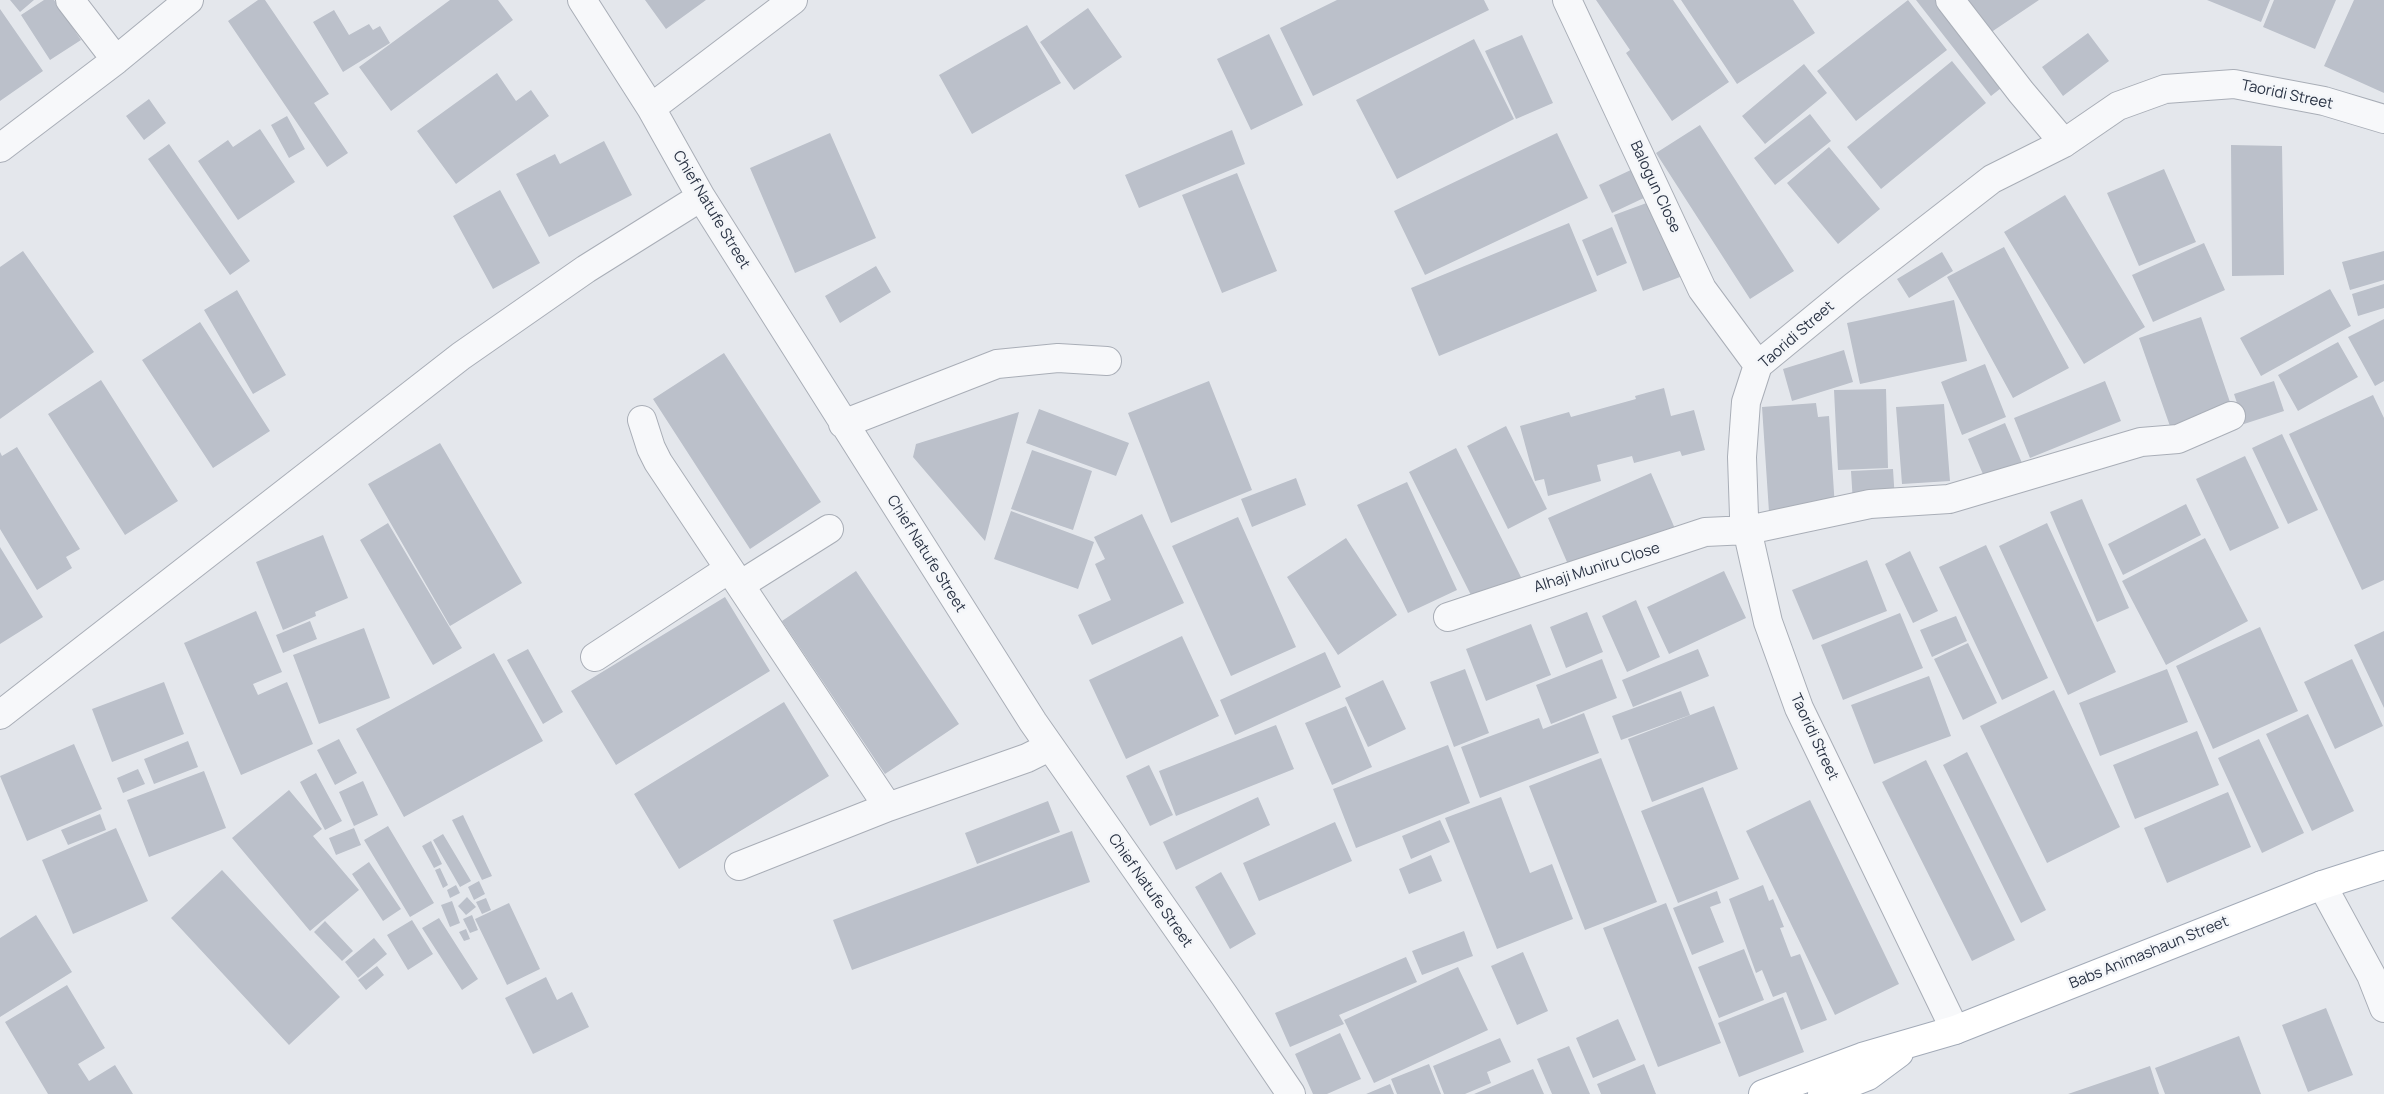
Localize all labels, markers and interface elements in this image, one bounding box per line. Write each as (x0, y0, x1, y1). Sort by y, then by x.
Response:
street label: Taoridi Street (2239, 76, 2335, 114)
street label: Balogun Close (1626, 138, 1684, 236)
street label: Chief Natufe Street (669, 148, 753, 272)
street label: Taoridi Street (1756, 298, 1838, 372)
street label: Chief Natufe Street (883, 492, 969, 616)
street label: Alhaji Muniru Close (1532, 539, 1662, 597)
street label: Taoridi Street (1786, 691, 1842, 783)
street label: Chief Natufe Street (1104, 831, 1196, 951)
street label: Babs Animashaun Street (2067, 913, 2231, 993)

